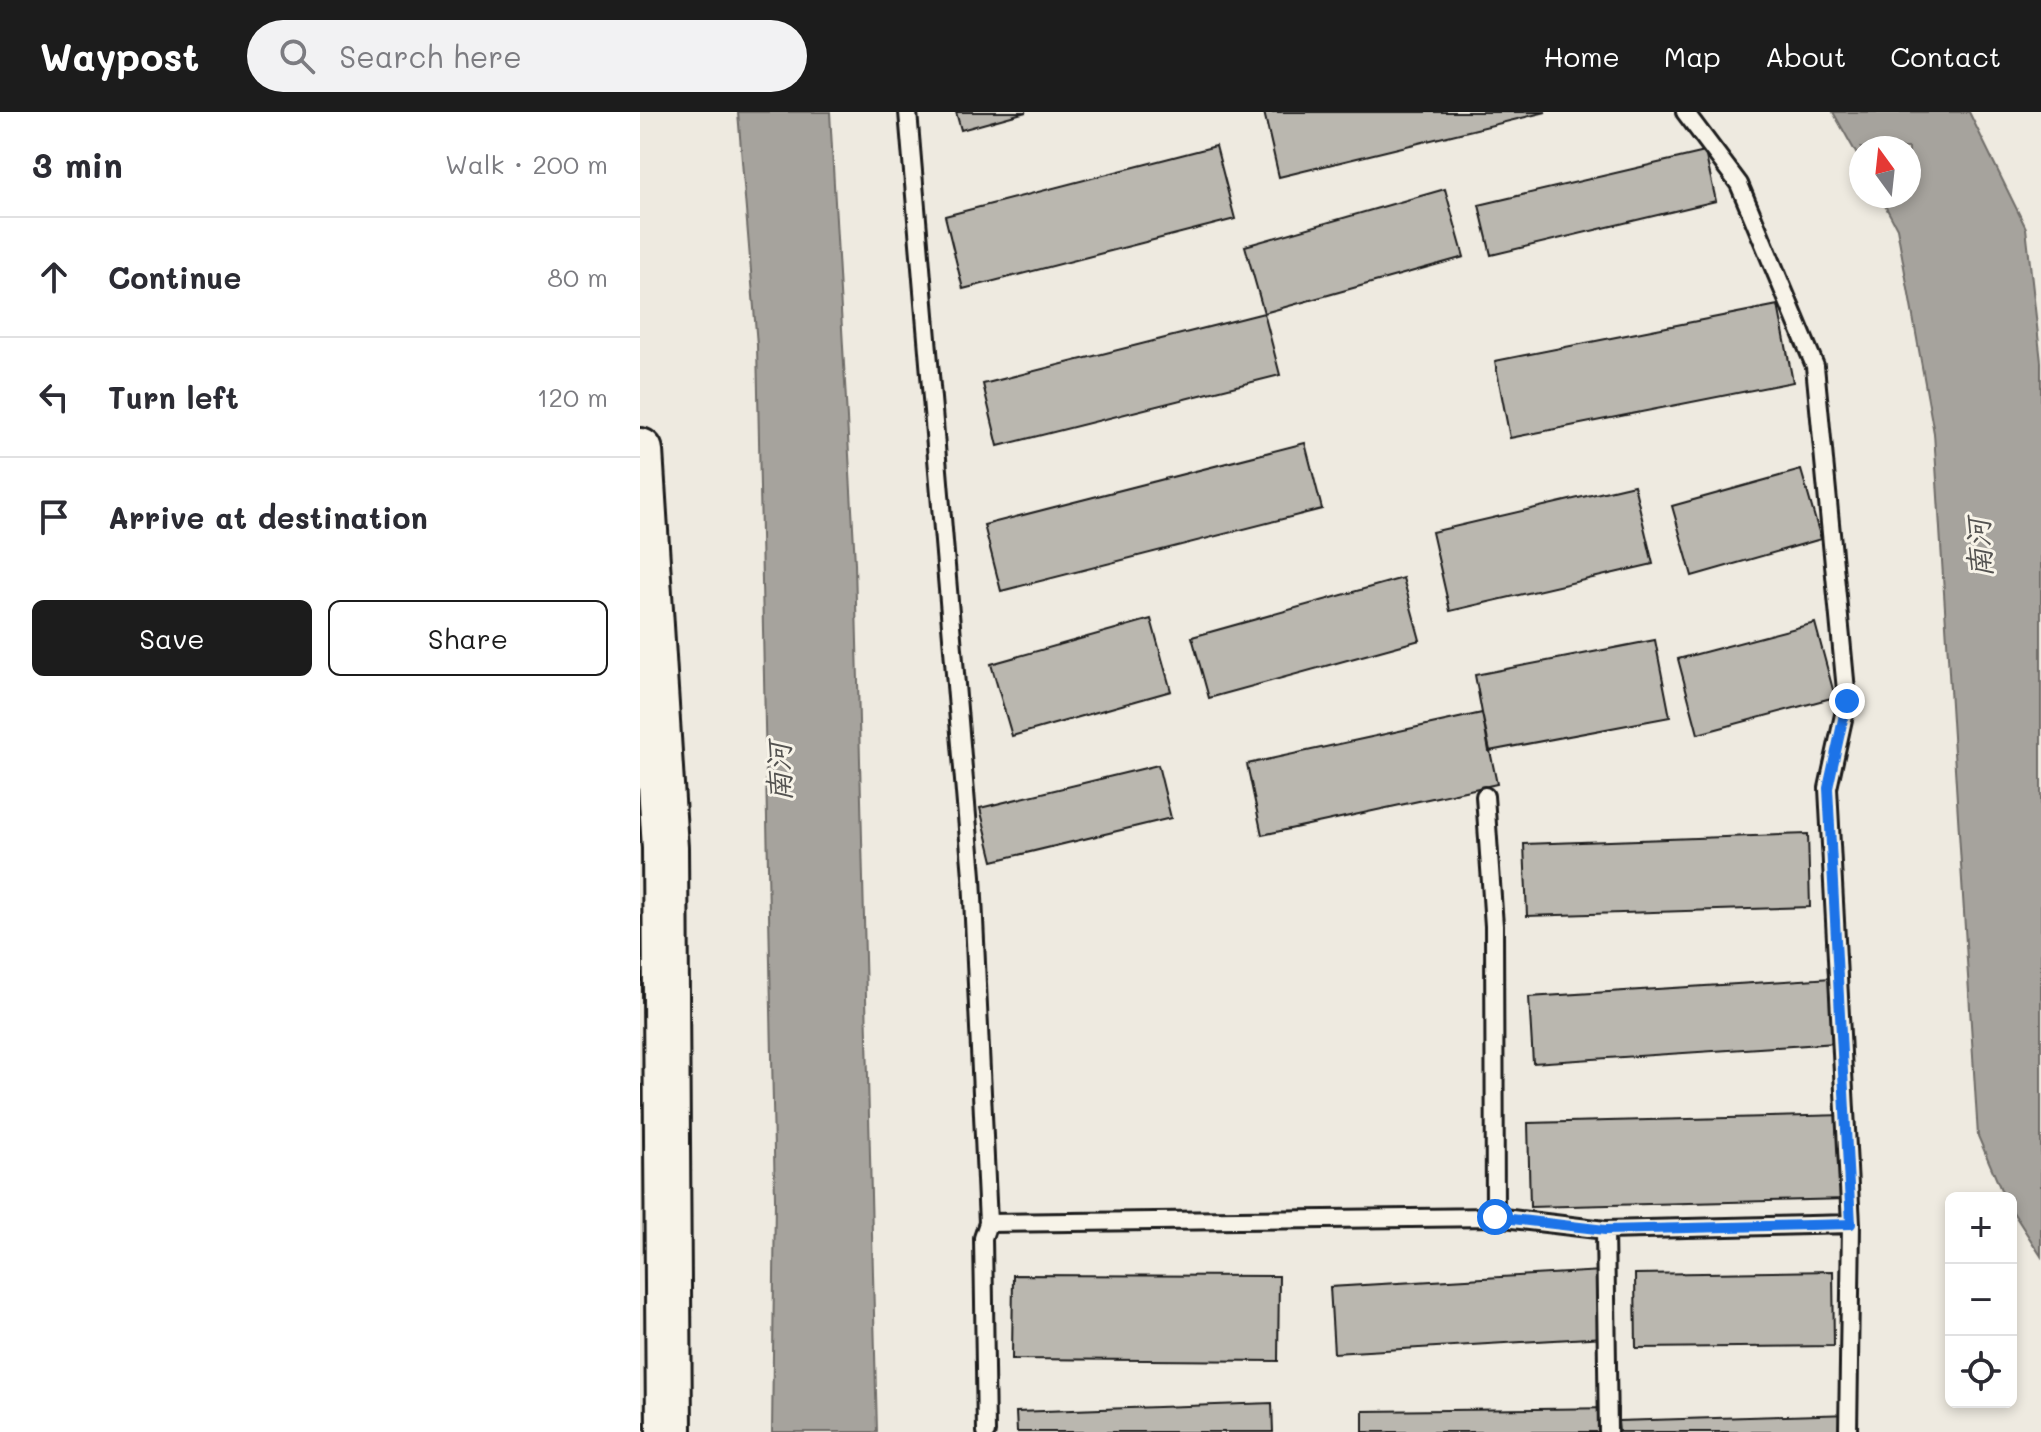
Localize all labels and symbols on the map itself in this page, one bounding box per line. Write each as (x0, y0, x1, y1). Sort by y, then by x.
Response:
north arrow (1849, 136, 1921, 208)
water label: 南河 (1956, 512, 2000, 579)
route end (1829, 683, 1865, 719)
water label: 南河 (757, 737, 799, 802)
route start (1477, 1199, 1513, 1235)

